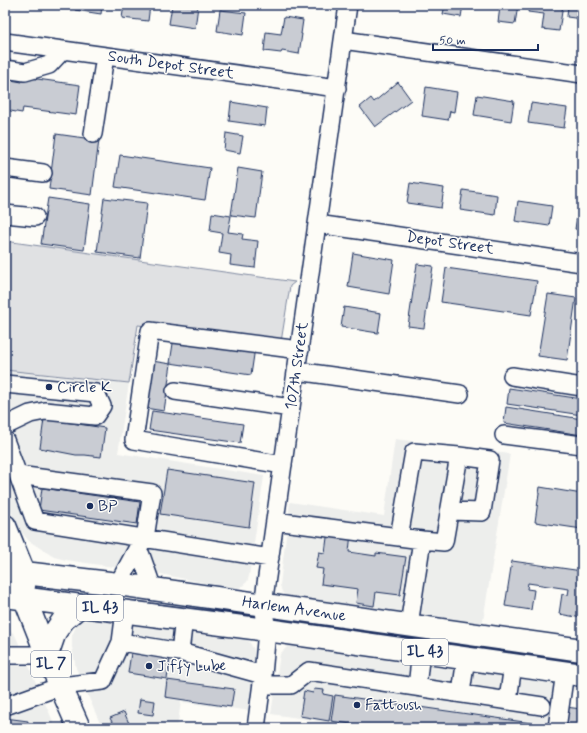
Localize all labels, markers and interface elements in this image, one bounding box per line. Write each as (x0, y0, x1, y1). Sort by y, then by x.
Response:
scale bar (433, 26, 538, 52)
text: 50 m (439, 33, 466, 49)
street label: South Depot Street (107, 46, 236, 84)
street label: Depot Street (405, 226, 496, 260)
street label: 107th Street (280, 320, 314, 411)
place label: Circle K (57, 377, 112, 398)
marker: Circle K (44, 382, 54, 392)
place label: BP (98, 496, 117, 517)
marker: BP (85, 501, 95, 511)
street label: Harlem Avenue (241, 591, 348, 627)
road number: IL 43 (77, 595, 123, 621)
road number: IL 43 (402, 639, 448, 665)
road number: IL 7 (31, 651, 71, 677)
place label: Jiffy Lube (157, 656, 227, 677)
marker: Jiffy Lube (144, 661, 154, 671)
place label: Fattoush (365, 695, 422, 716)
marker: Fattoush (352, 700, 362, 710)

